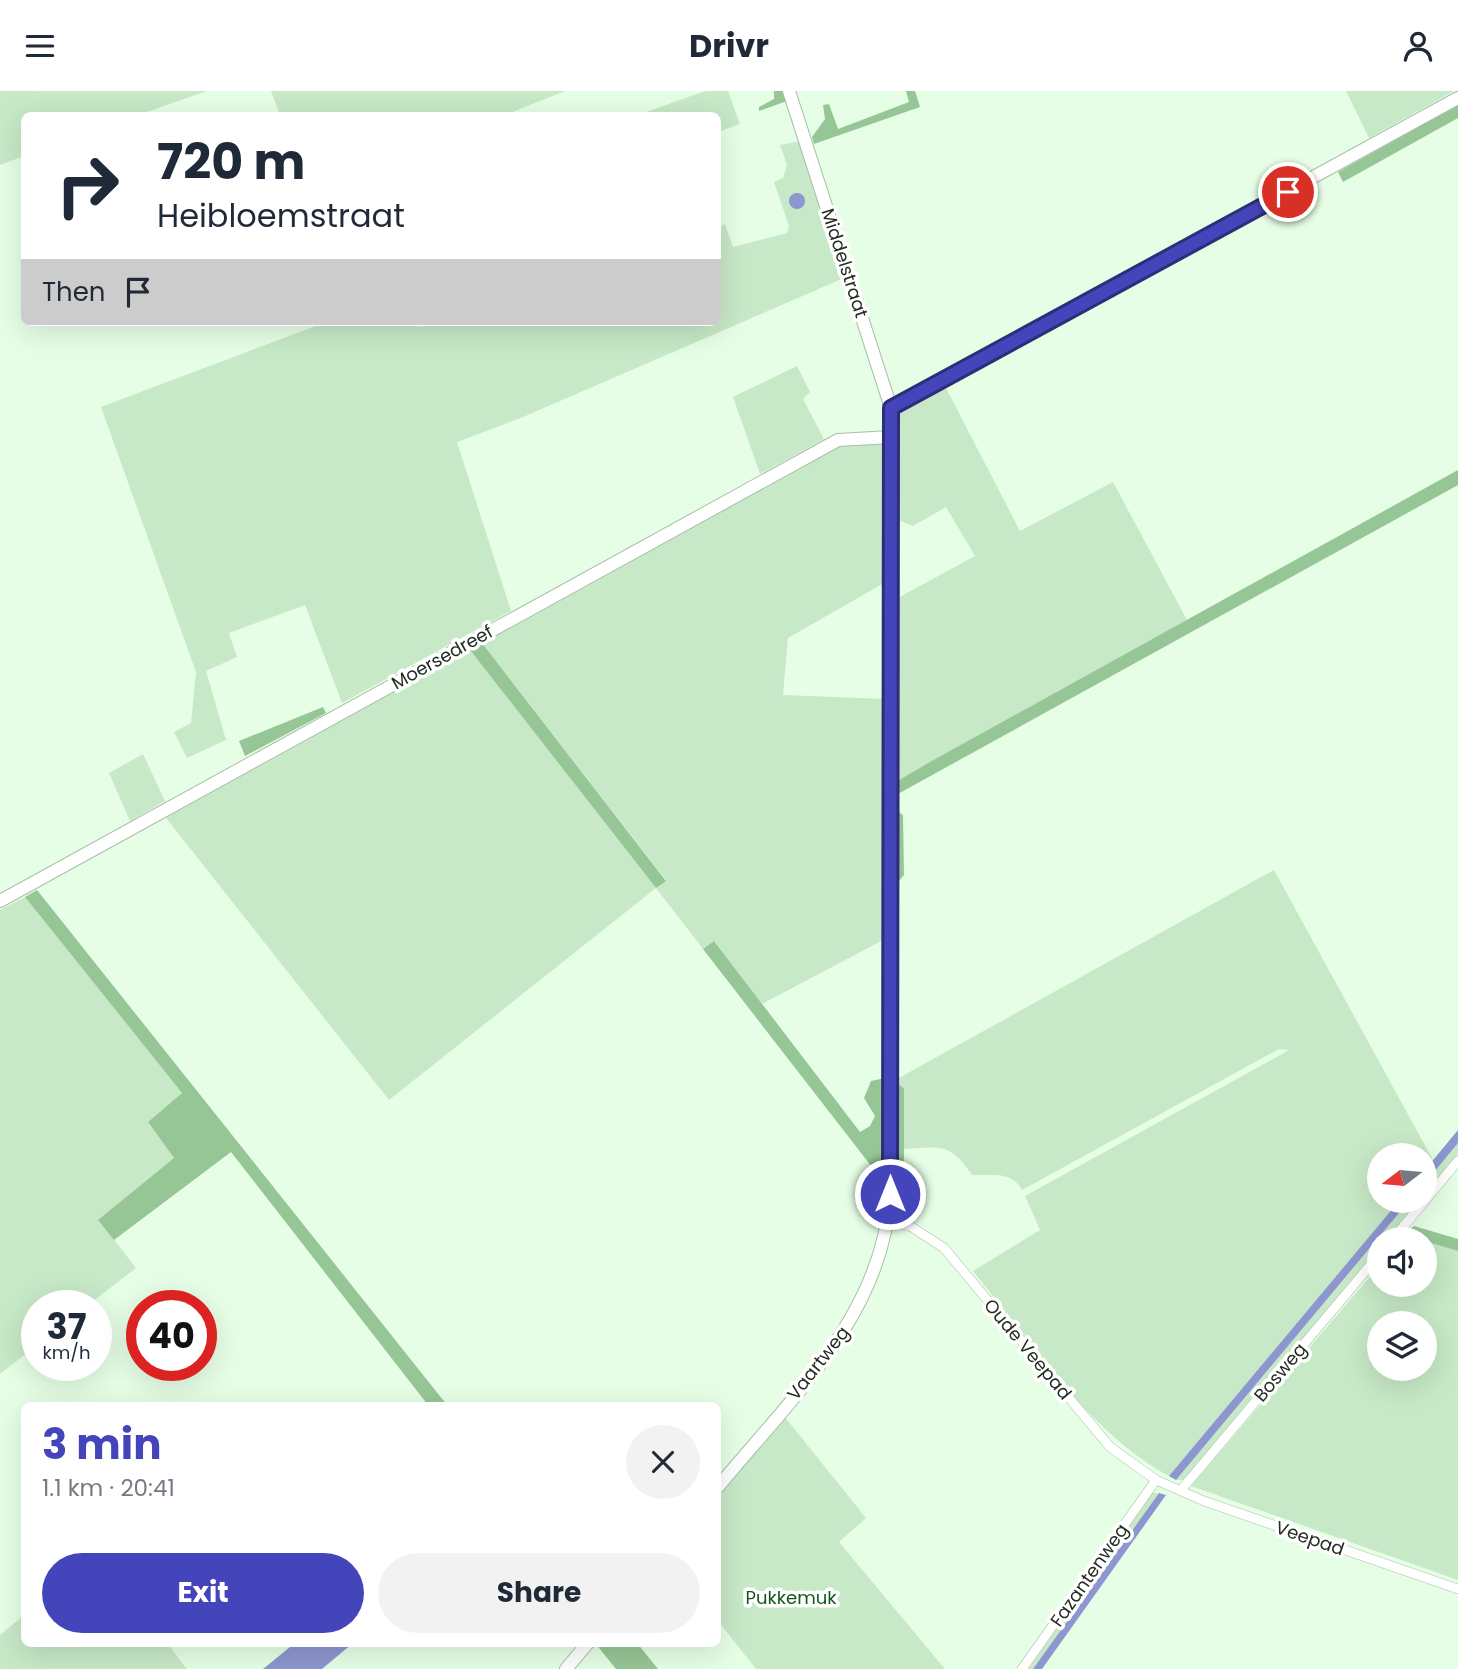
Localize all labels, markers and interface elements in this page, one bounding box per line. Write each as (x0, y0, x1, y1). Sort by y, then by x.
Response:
text: Drivr (689, 23, 769, 68)
icon: menu (21, 27, 59, 65)
icon: person (1399, 27, 1437, 65)
text: 720 m (157, 128, 305, 196)
icon: right (42, 140, 133, 231)
pin (1258, 162, 1318, 222)
icon: arrive (1269, 173, 1307, 211)
text: Heibloemstraat (157, 193, 405, 238)
street label: Middelstraat (816, 205, 874, 321)
icon: arrive (119, 273, 157, 311)
text: Then (42, 274, 105, 310)
street label: Moersedreef (387, 619, 497, 695)
north arrow (1367, 1143, 1437, 1213)
map controls (1367, 1143, 1437, 1381)
position arrow (853, 1157, 927, 1231)
button: sound (1367, 1227, 1437, 1297)
speed limit sign: 40 (126, 1290, 217, 1381)
street label: Oude Veepad (978, 1293, 1078, 1405)
text: 37 (47, 1302, 86, 1351)
button: layers (1367, 1311, 1437, 1381)
street label: Vaartweg (781, 1321, 855, 1405)
street label: Bosweg (1248, 1337, 1312, 1407)
text: km/h (43, 1340, 90, 1365)
text: 3 min (42, 1415, 162, 1474)
button: close (626, 1425, 700, 1499)
text: 1.1 km · 20:41 (42, 1472, 175, 1504)
street label: Veepad (1272, 1515, 1348, 1561)
street label: Fazantenweg (1044, 1519, 1134, 1631)
button: Exit (42, 1553, 364, 1633)
button: Share (378, 1553, 700, 1633)
park label: Pukkemuk (746, 1585, 837, 1610)

